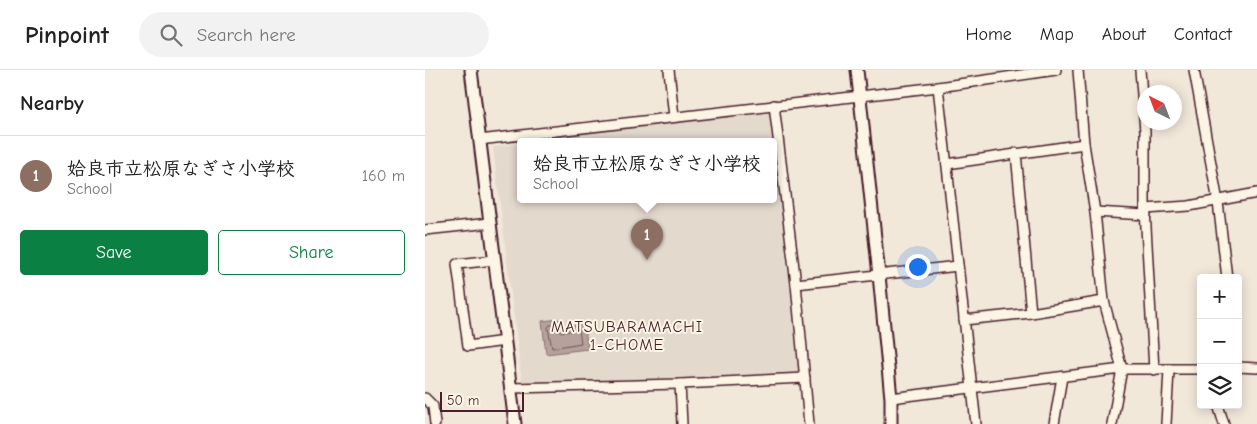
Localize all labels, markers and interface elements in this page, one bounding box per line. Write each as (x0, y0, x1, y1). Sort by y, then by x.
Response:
search box (139, 12, 489, 57)
text: Pinpoint (25, 21, 109, 49)
icon: search (157, 21, 185, 49)
text: Search here (197, 24, 296, 46)
text: Home (965, 24, 1012, 45)
text: Map (1040, 24, 1074, 45)
text: About (1102, 24, 1146, 45)
text: Contact (1174, 24, 1232, 45)
north arrow (1137, 85, 1182, 130)
text: Nearby (20, 91, 84, 115)
popup (517, 138, 777, 203)
text: 姶良市立松原なぎさ小学校 (533, 153, 761, 175)
text: 姶良市立松原なぎさ小学校 (67, 158, 295, 180)
text: 1 (33, 167, 39, 185)
text: 160 m (362, 167, 405, 185)
text: School (533, 175, 579, 193)
text: School (67, 180, 113, 198)
pin: 1 (631, 219, 663, 260)
button: Save (20, 230, 208, 275)
button: Share (218, 230, 405, 275)
your location (905, 254, 931, 280)
map controls (1197, 274, 1242, 409)
button: + (1197, 274, 1242, 319)
district label: MATSUBARAMACHI 1-CHOME (551, 318, 703, 354)
button: − (1197, 319, 1242, 364)
button: layers (1197, 364, 1242, 409)
scale bar (440, 389, 524, 412)
text: 50 m (447, 392, 479, 409)

